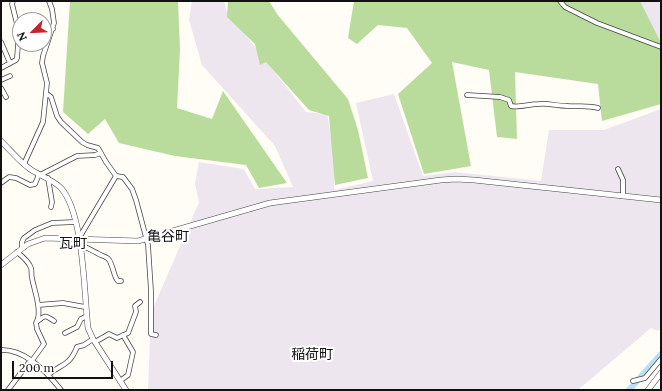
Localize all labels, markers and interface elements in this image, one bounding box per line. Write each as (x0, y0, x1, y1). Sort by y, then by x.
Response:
north arrow (12, 12, 52, 52)
text: N (14, 30, 30, 43)
district label: 亀谷町 (147, 229, 189, 245)
district label: 瓦町 (59, 236, 87, 252)
district label: 稲荷町 (291, 347, 333, 363)
scale bar (14, 353, 115, 379)
text: 200 m (19, 360, 54, 375)

